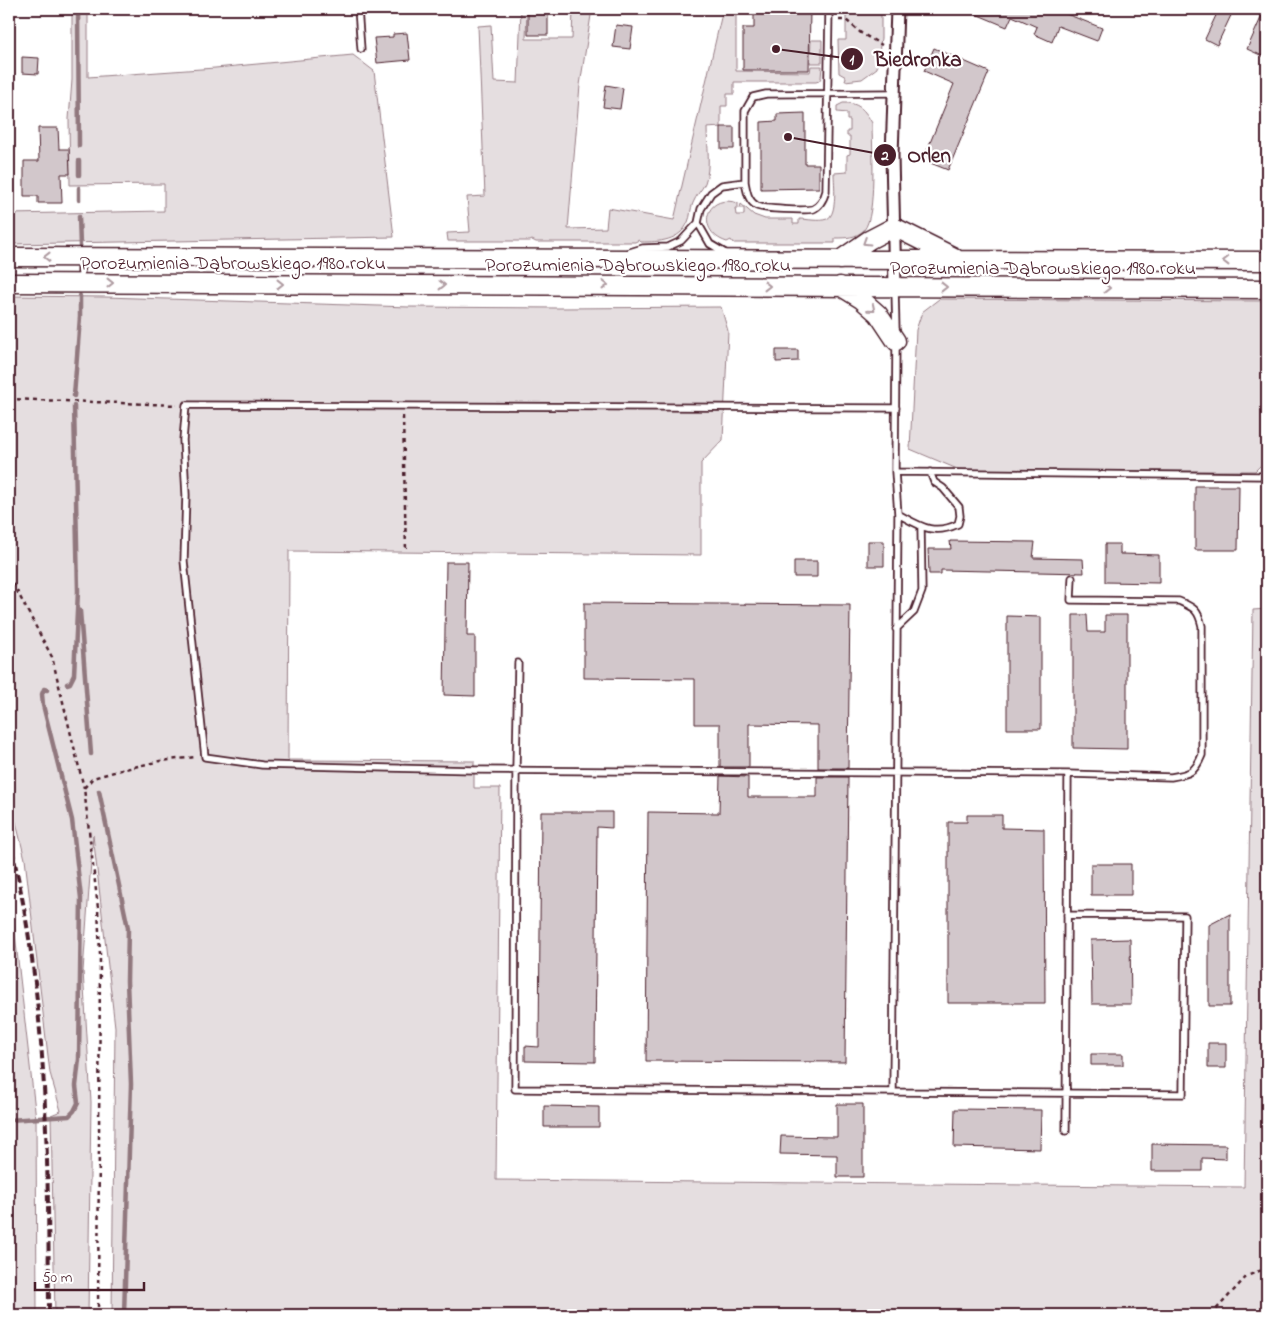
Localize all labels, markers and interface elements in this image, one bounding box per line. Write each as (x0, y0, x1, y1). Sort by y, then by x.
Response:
callout: Biedronka (840, 41, 972, 77)
text: Biedronka (873, 46, 962, 76)
text: 1 (850, 49, 855, 71)
callout: Orlen (872, 137, 961, 173)
text: Orlen (907, 142, 951, 172)
text: 2 (880, 145, 889, 167)
one-way arrow (863, 236, 872, 246)
street label: Porozumienia Dąbrowskiego 1980 roku (80, 250, 386, 280)
one-way arrow (43, 252, 51, 262)
street label: Porozumienia Dąbrowskiego 1980 roku (485, 252, 791, 282)
street label: Porozumienia Dąbrowskiego 1980 roku (890, 255, 1196, 285)
one-way arrow (1222, 256, 1230, 266)
one-way arrow (106, 278, 114, 288)
one-way arrow (276, 279, 284, 289)
one-way arrow (439, 280, 447, 290)
one-way arrow (602, 280, 609, 290)
one-way arrow (764, 281, 772, 291)
one-way arrow (940, 282, 948, 292)
one-way arrow (1103, 283, 1111, 293)
one-way arrow (867, 303, 876, 312)
scale bar (35, 1259, 144, 1291)
text: 50 m (42, 1267, 73, 1289)

